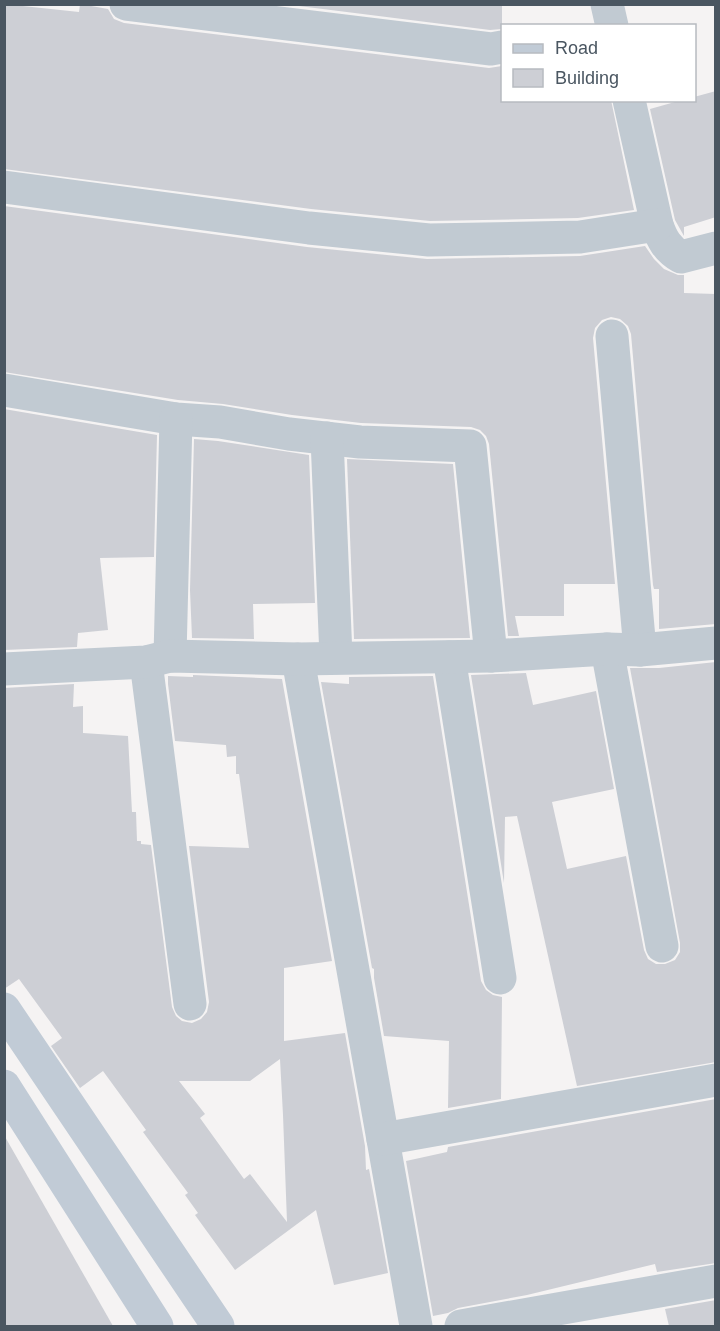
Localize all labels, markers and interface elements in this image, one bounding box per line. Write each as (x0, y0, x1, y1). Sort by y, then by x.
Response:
legend (501, 24, 696, 102)
text: Road (555, 38, 598, 58)
text: Building (555, 68, 619, 88)

